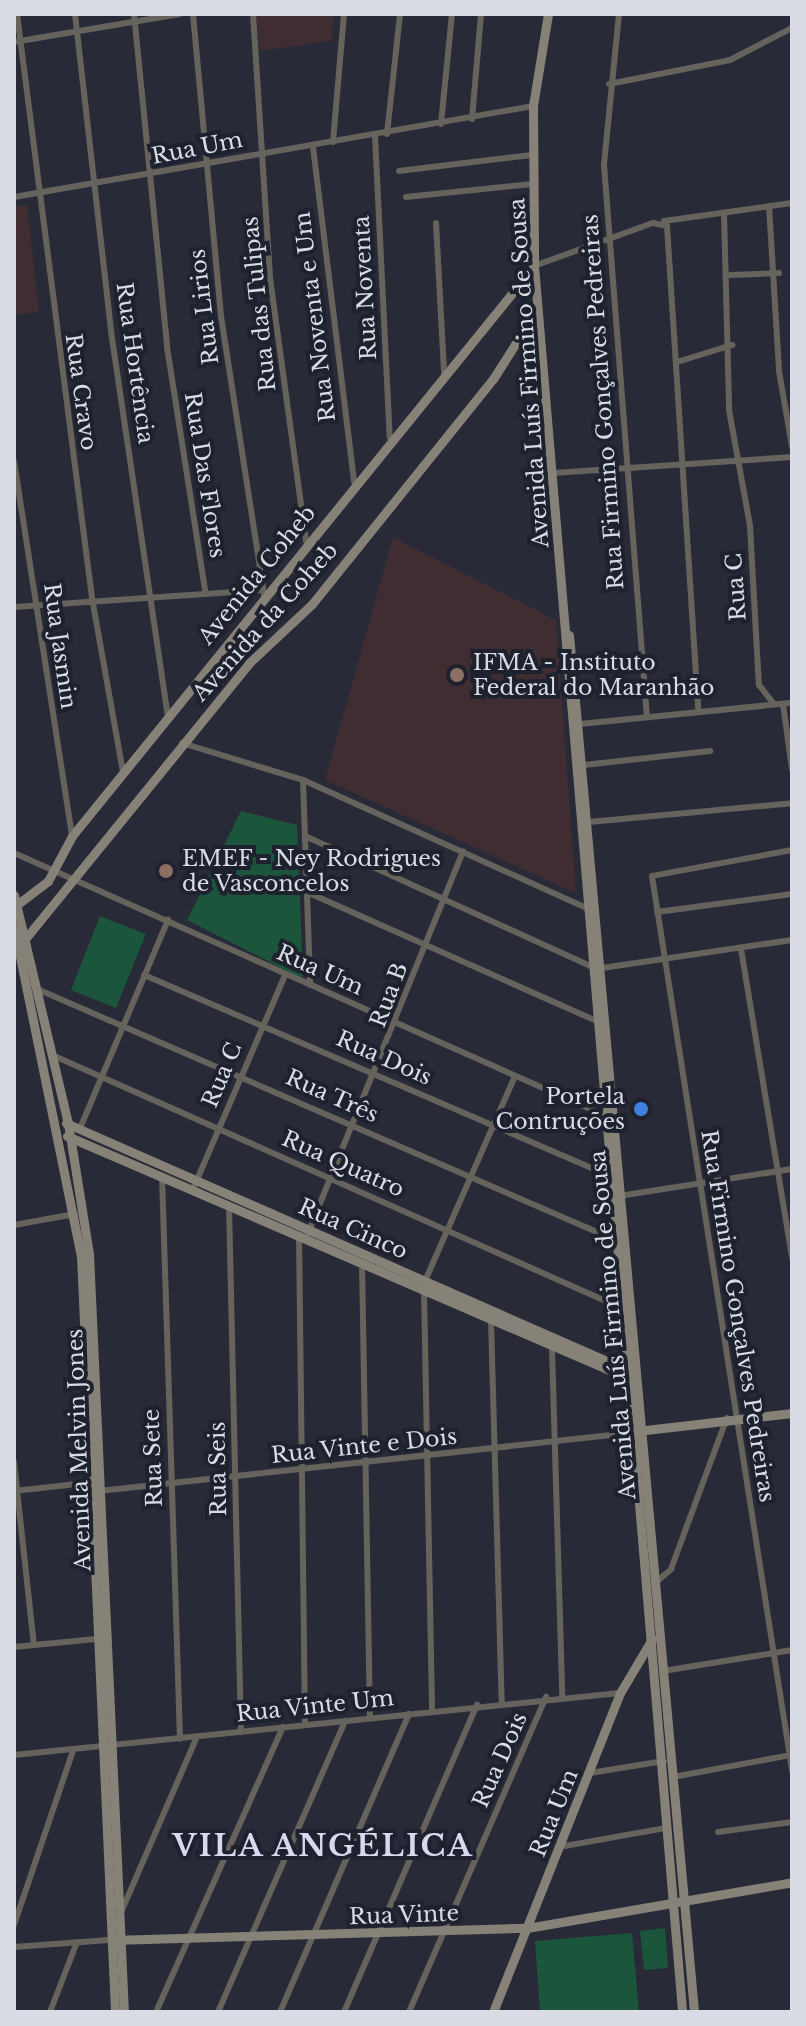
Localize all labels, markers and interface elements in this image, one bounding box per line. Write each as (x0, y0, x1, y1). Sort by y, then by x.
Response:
street label: Rua Um (149, 126, 245, 170)
street label: Avenida Luís Firmino de Sousa (504, 197, 554, 549)
street label: Rua Noventa e Um (289, 210, 341, 424)
street label: Rua Firmino Gonçalves Pedreiras (577, 213, 629, 591)
street label: Rua das Tulipas (237, 215, 281, 393)
street label: Rua Noventa (348, 215, 382, 361)
street label: Rua Lirios (184, 248, 224, 366)
street label: Rua Hortência (111, 281, 159, 445)
street label: Rua Cravo (60, 332, 102, 452)
street label: Rua Das Flores (179, 390, 231, 560)
street label: Avenida Coheb (193, 500, 321, 650)
street label: Avenida da Coheb (187, 537, 343, 707)
street label: Rua C (720, 552, 752, 622)
street label: Rua Jasmin (38, 581, 82, 711)
place label: IFMA - Instituto Federal do Maranhão (473, 649, 714, 700)
marker: IFMA - Instituto Federal do Maranhão (448, 666, 466, 684)
place label: EMEF - Ney Rodrigues de Vasconcelos (182, 845, 442, 896)
marker: EMEF - Ney Rodrigues de Vasconcelos (157, 862, 175, 880)
street label: Rua Um (272, 939, 368, 1001)
street label: Rua B (365, 959, 413, 1031)
street label: Rua Dois (332, 1025, 436, 1091)
street label: Rua C (197, 1038, 247, 1112)
street label: Rua Três (281, 1064, 383, 1128)
place label: Portela Contruções (495, 1083, 625, 1134)
marker: Portela Contruções (632, 1100, 650, 1118)
street label: Rua Quatro (278, 1125, 408, 1203)
street label: Rua Firmino Gonçalves Pedreiras (695, 1128, 781, 1504)
street label: Avenida Luís Firmino de Sousa (585, 1149, 641, 1501)
street label: Rua Cinco (294, 1193, 412, 1265)
street label: Avenida Melvin Jones (62, 1328, 96, 1572)
street label: Rua Sete (138, 1408, 168, 1508)
street label: Rua Seis (204, 1421, 232, 1517)
street label: Rua Vinte e Dois (269, 1423, 459, 1469)
street label: Rua Vinte Um (234, 1685, 396, 1727)
street label: Rua Dois (467, 1708, 533, 1812)
street label: Rua Um (524, 1765, 584, 1861)
district label: VILA ANGÉLICA (171, 1828, 475, 1864)
street label: Rua Vinte (348, 1900, 460, 1930)

